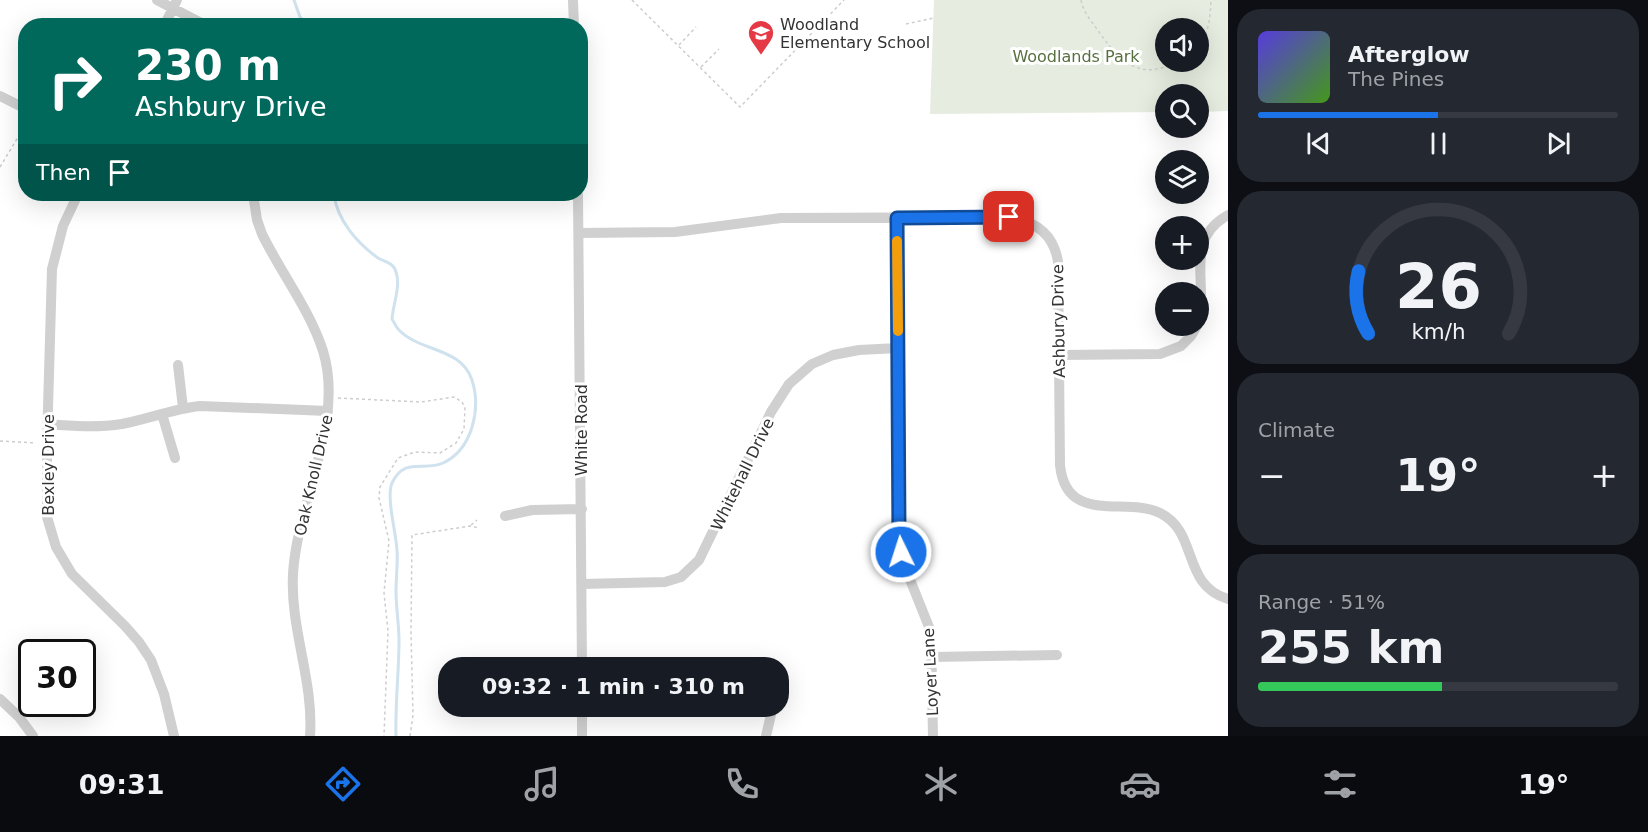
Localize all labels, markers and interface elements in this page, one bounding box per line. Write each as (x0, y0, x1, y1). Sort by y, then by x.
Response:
place label: Woodland Elementary School (780, 15, 930, 52)
school or university icon: Woodland Elementary School (746, 18, 776, 56)
map controls (1155, 18, 1209, 336)
button: sound (1155, 18, 1209, 72)
text: 230 m (135, 41, 281, 90)
icon: right (36, 42, 114, 120)
text: Afterglow (1348, 42, 1470, 67)
park label: Woodlands Park (1012, 47, 1140, 66)
text: The Pines (1348, 67, 1444, 91)
button: search (1155, 84, 1209, 138)
text: Ashbury Drive (135, 91, 327, 122)
icon: previous (1302, 127, 1335, 160)
icon: pause (1422, 127, 1455, 160)
icon: next (1542, 127, 1575, 160)
button: layers (1155, 150, 1209, 204)
icon: arrive (103, 156, 136, 189)
text: Then (36, 160, 91, 185)
pin (983, 191, 1034, 242)
icon: arrive (992, 200, 1025, 233)
button: + (1155, 216, 1209, 270)
text: 26 (1395, 250, 1481, 323)
street label: Ashbury Drive (1048, 264, 1069, 378)
button: − (1155, 282, 1209, 336)
text: km/h (1411, 320, 1465, 345)
street label: White Road (572, 384, 591, 476)
street label: Oak Knoll Drive (290, 413, 337, 538)
street label: Bexley Drive (39, 414, 58, 516)
street label: Whitehall Drive (707, 415, 778, 534)
text: Climate (1258, 418, 1335, 442)
text: 19° (1395, 449, 1481, 502)
text: − (1258, 456, 1286, 495)
text: + (1590, 456, 1618, 495)
position arrow (869, 520, 933, 584)
text: Range · 51% (1258, 590, 1385, 614)
text: 255 km (1258, 621, 1444, 674)
street label: Loyer Lane (919, 627, 942, 716)
speed limit sign: 30 (18, 639, 96, 717)
text: 09:32 · 1 min · 310 m (482, 674, 745, 699)
icon: directions (322, 763, 364, 805)
icon: music (521, 763, 563, 805)
icon: phone (721, 763, 763, 805)
icon: climate (920, 763, 962, 805)
icon: car (1119, 763, 1161, 805)
icon: filters (1319, 763, 1361, 805)
text: 09:31 (79, 769, 165, 800)
text: 19° (1518, 769, 1569, 800)

